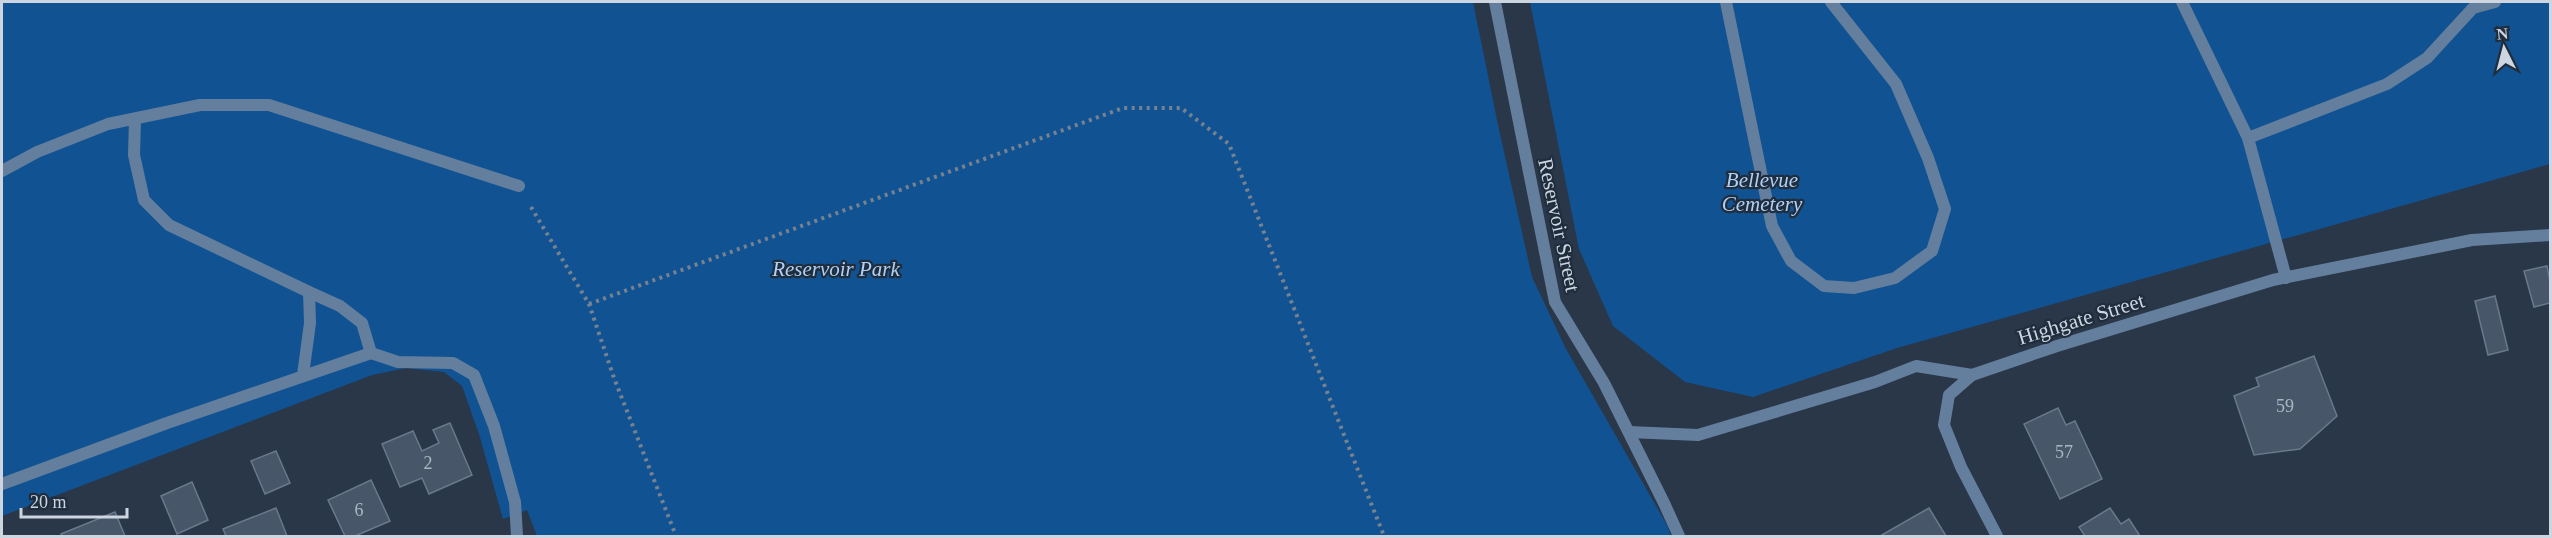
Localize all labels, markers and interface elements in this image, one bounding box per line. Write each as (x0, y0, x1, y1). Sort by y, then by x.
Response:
north arrow (2474, 18, 2534, 78)
text: N (2496, 24, 2510, 43)
street label: Reservoir Street (1533, 156, 1585, 294)
park label: Bellevue Cemetery (1722, 168, 1803, 216)
park label: Reservoir Park (771, 257, 901, 281)
street label: Highgate Street (2015, 288, 2147, 350)
house number: 59 (2276, 396, 2294, 416)
house number: 57 (2055, 442, 2073, 462)
house number: 2 (424, 453, 433, 473)
scale bar (21, 481, 128, 519)
text: 20 m (30, 492, 67, 512)
house number: 6 (355, 500, 364, 520)

